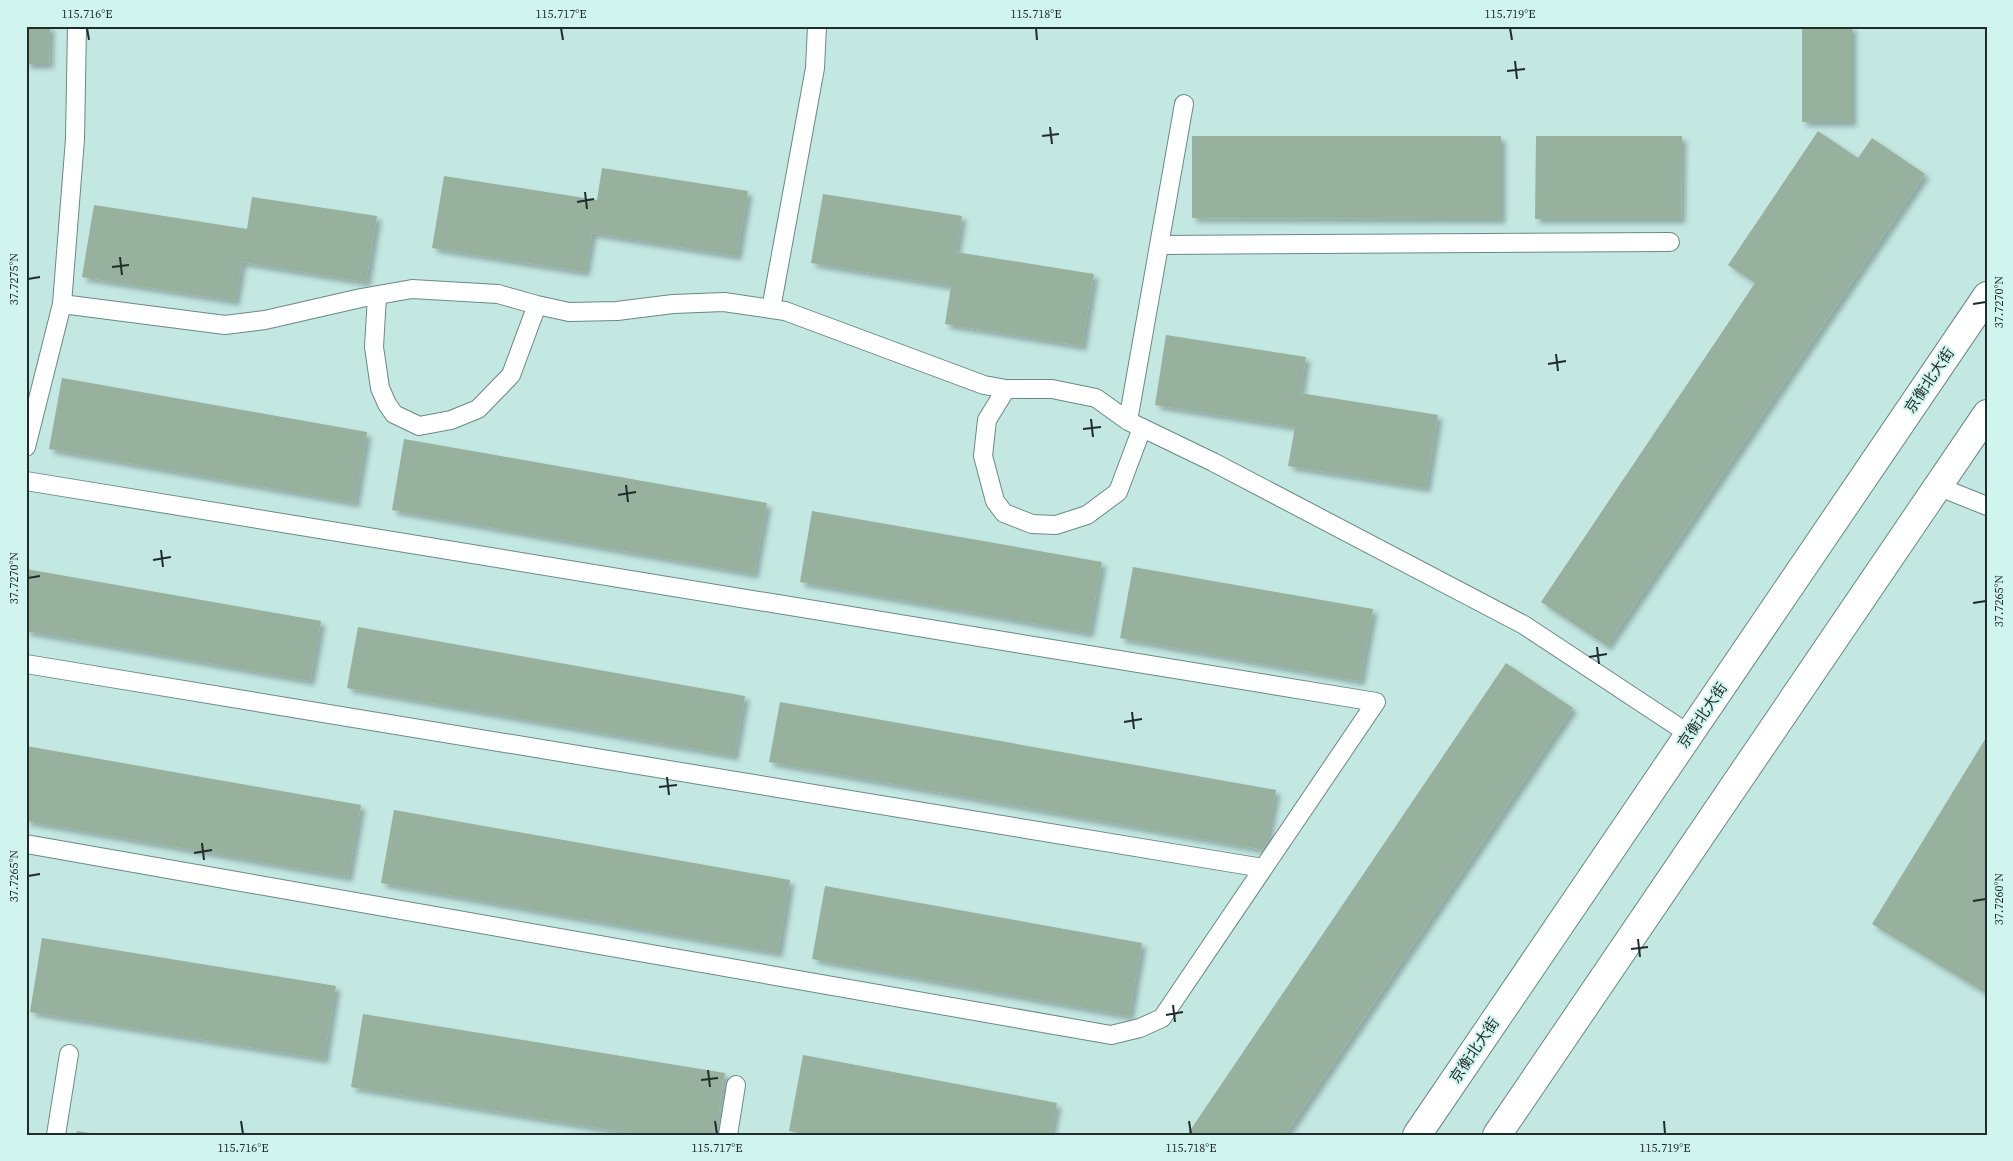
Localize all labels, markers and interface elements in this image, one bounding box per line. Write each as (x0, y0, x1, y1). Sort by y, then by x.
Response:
text: 115.716°E (62, 6, 112, 22)
text: 115.717°E (536, 6, 586, 22)
text: 115.718°E (1011, 6, 1061, 22)
text: 115.719°E (1485, 6, 1535, 22)
text: 37.7275°N (6, 253, 22, 305)
text: 37.7270°N (1991, 276, 2007, 328)
street label: 京衡北大街 (1899, 343, 1959, 417)
text: 37.7270°N (6, 552, 22, 604)
text: 37.7265°N (1991, 575, 2007, 627)
street label: 京衡北大街 (1672, 678, 1732, 752)
text: 37.7265°N (6, 850, 22, 902)
text: 37.7260°N (1991, 873, 2007, 925)
street label: 京衡北大街 (1444, 1013, 1504, 1087)
text: 115.716°E (218, 1140, 268, 1156)
text: 115.717°E (692, 1140, 742, 1156)
text: 115.718°E (1166, 1140, 1216, 1156)
text: 115.719°E (1640, 1140, 1690, 1156)

